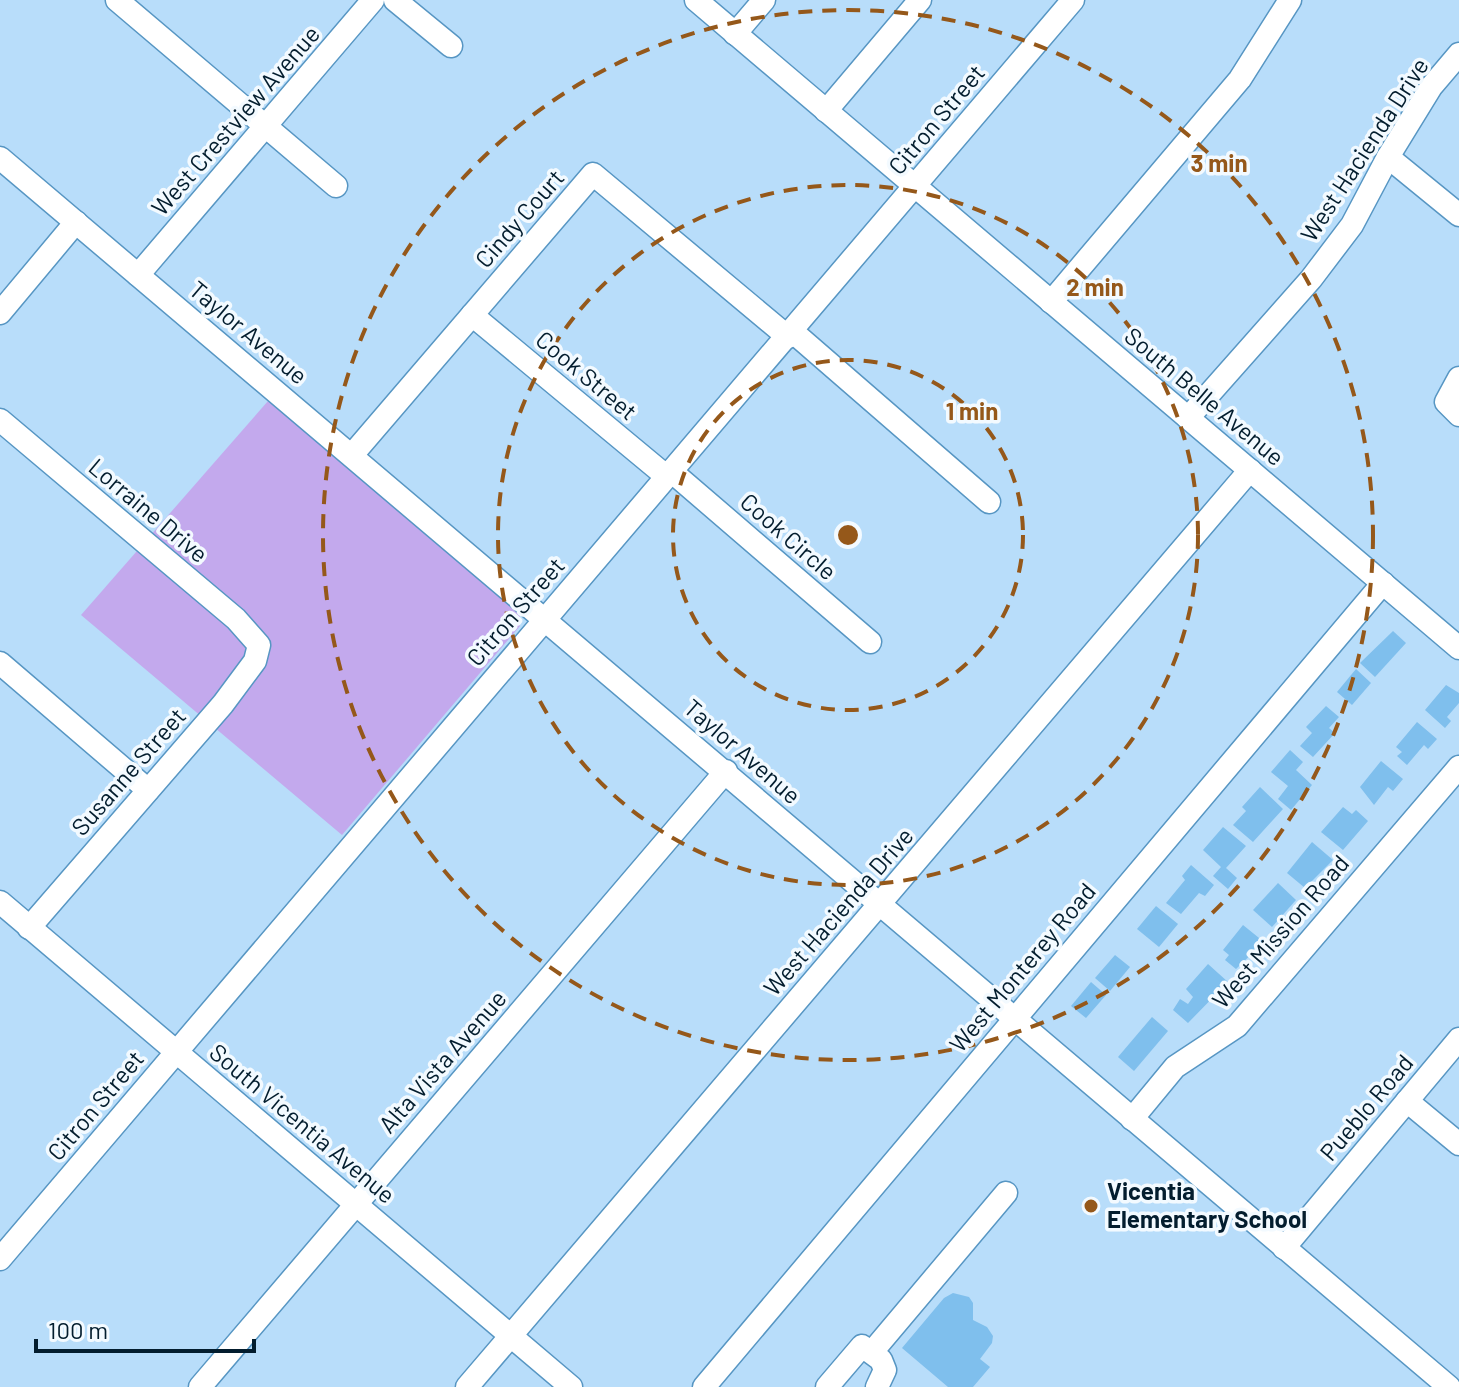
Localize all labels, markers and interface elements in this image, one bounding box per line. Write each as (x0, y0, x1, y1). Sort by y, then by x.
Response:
street label: West Crestview Avenue (145, 19, 325, 221)
street label: West Hacienda Drive (1293, 52, 1434, 247)
street label: Citron Street (882, 58, 990, 180)
text: 3 min (1190, 148, 1248, 177)
street label: Cindy Court (468, 163, 569, 273)
text: 2 min (1066, 272, 1124, 301)
street label: Taylor Avenue (184, 274, 314, 390)
street label: South Belle Avenue (1119, 321, 1291, 471)
street label: Cook Street (531, 324, 643, 426)
text: 1 min (946, 396, 998, 425)
street label: Lorraine Drive (84, 452, 214, 568)
street label: Cook Circle (735, 486, 843, 585)
centre of rings (834, 521, 862, 549)
street label: Citron Street (460, 551, 570, 671)
street label: Taylor Avenue (679, 692, 807, 809)
street label: Susanne Street (65, 701, 191, 841)
street label: West Hacienda Drive (757, 821, 919, 1001)
street label: West Mission Road (1205, 848, 1354, 1014)
street label: West Monterey Road (943, 877, 1101, 1058)
street label: Alta Vista Avenue (372, 984, 512, 1138)
street label: South Vicentia Avenue (204, 1037, 402, 1209)
street label: Citron Street (41, 1044, 149, 1166)
street label: Pueblo Road (1313, 1048, 1419, 1166)
place label: Vicentia Elementary School (1107, 1176, 1307, 1233)
marker: Vicentia Elementary School (1082, 1197, 1100, 1215)
scale bar (36, 1303, 254, 1353)
text: 100 m (48, 1315, 108, 1344)

